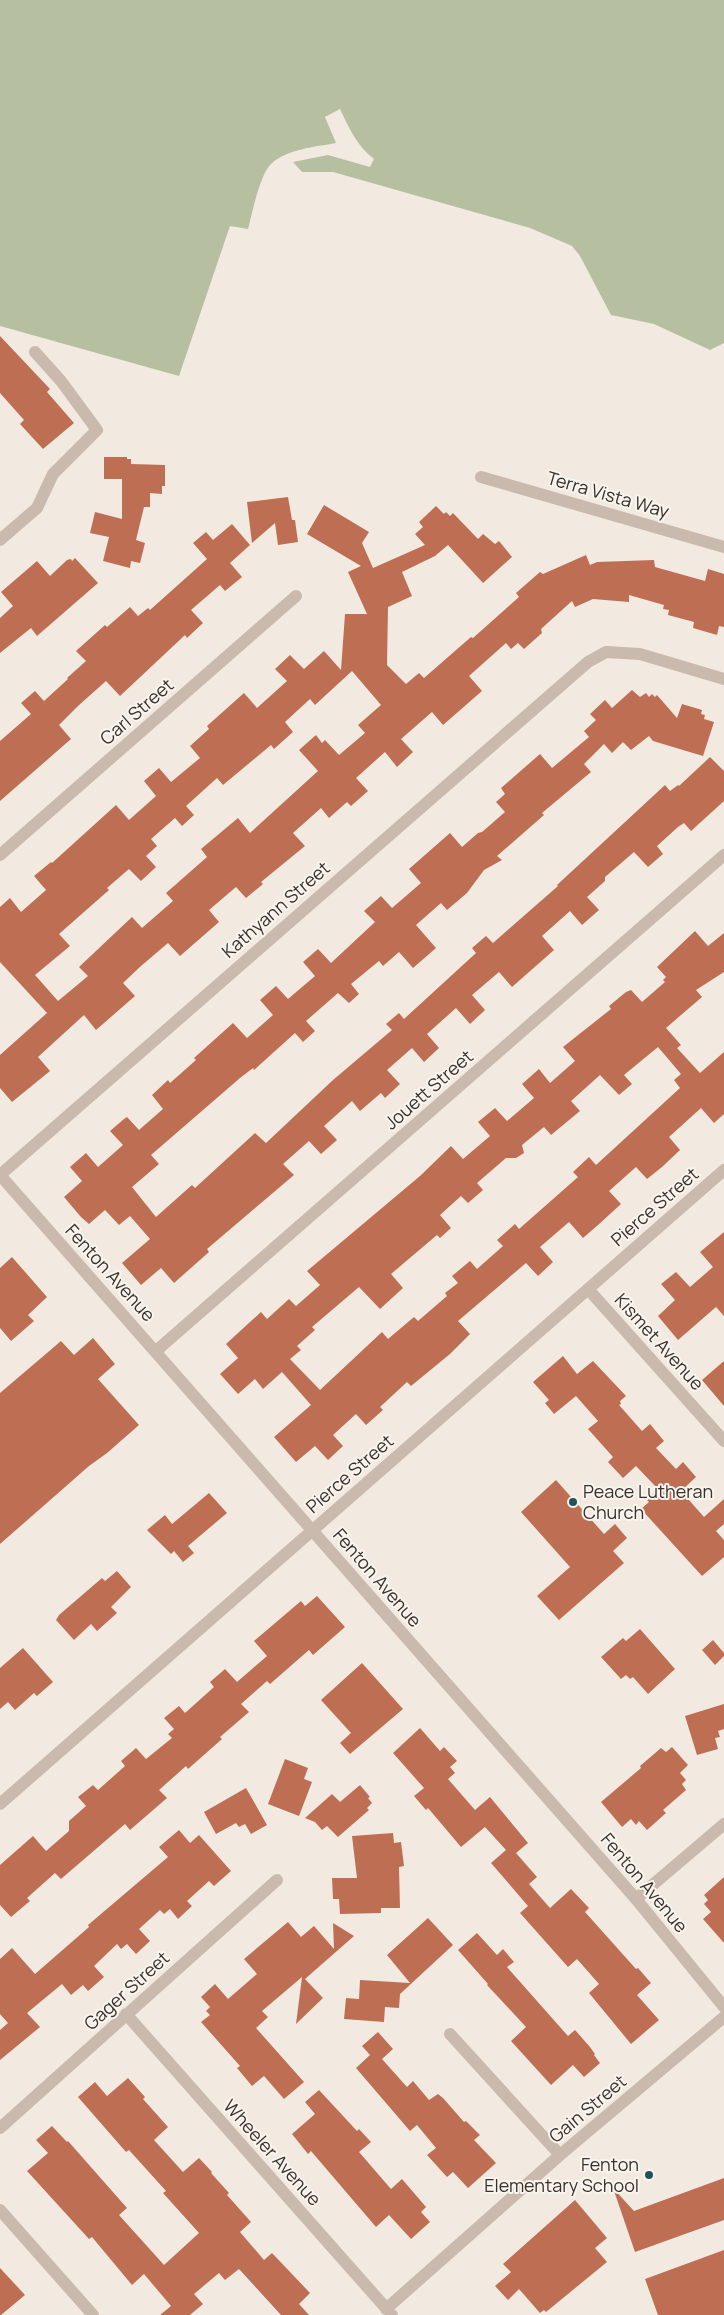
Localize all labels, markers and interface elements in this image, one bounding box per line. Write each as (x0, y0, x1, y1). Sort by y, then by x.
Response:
street label: Terra Vista Way (544, 465, 673, 523)
street label: Carl Street (94, 673, 178, 750)
street label: Kathyann Street (216, 856, 334, 963)
street label: Jouett Street (379, 1044, 478, 1134)
street label: Pierce Street (605, 1162, 703, 1251)
street label: Fenton Avenue (61, 1219, 161, 1326)
street label: Kismet Avenue (610, 1288, 710, 1395)
street label: Pierce Street (300, 1429, 398, 1518)
place label: Peace Lutheran Church (583, 1479, 713, 1524)
marker: Peace Lutheran Church (567, 1496, 579, 1508)
street label: Fenton Avenue (328, 1523, 427, 1632)
street label: Fenton Avenue (596, 1827, 694, 1937)
street label: Gager Street (79, 1946, 174, 2035)
street label: Gain Street (544, 2069, 631, 2148)
street label: Wheeler Avenue (219, 2094, 327, 2211)
place label: Fenton Elementary School (484, 2152, 639, 2197)
marker: Fenton Elementary School (643, 2169, 655, 2181)

